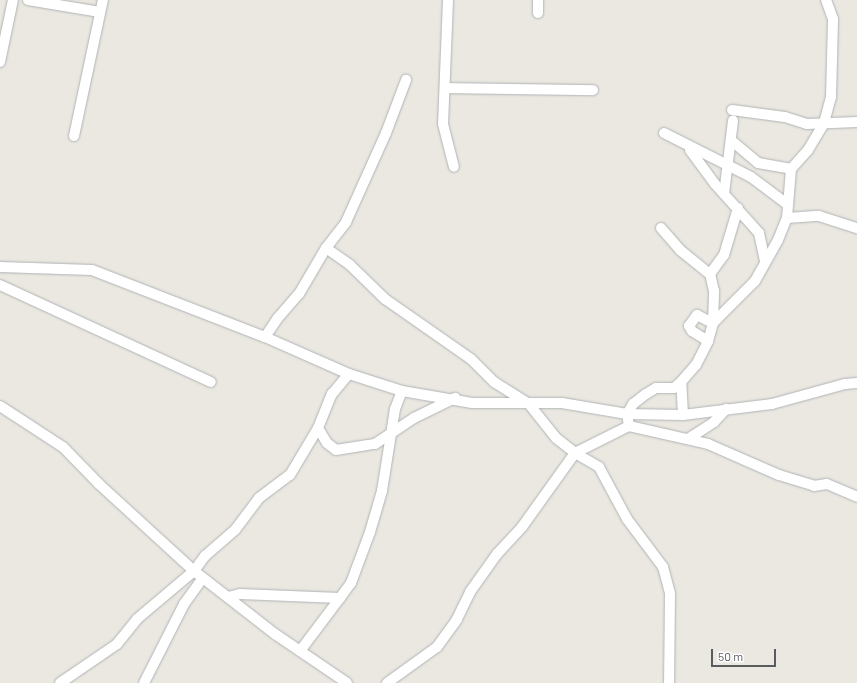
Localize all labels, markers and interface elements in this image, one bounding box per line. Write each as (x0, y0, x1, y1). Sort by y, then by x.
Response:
scale bar (713, 641, 778, 667)
text: 50 m (718, 649, 743, 663)

